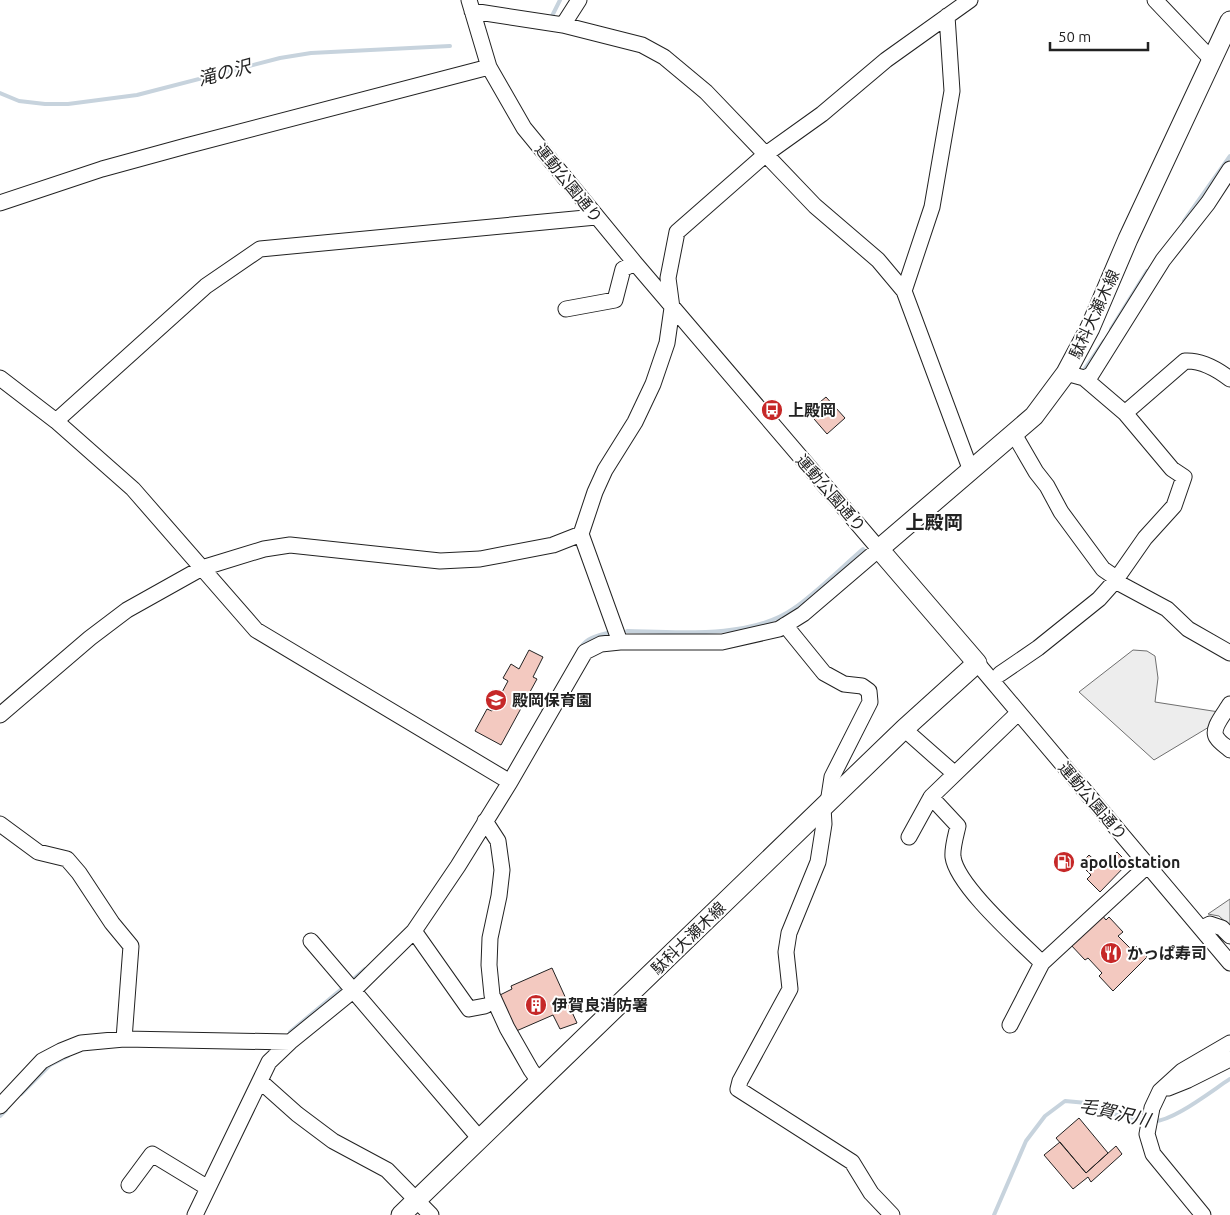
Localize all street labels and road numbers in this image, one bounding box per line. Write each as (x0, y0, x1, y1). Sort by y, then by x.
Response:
street label: 運動公園通り (532, 140, 606, 226)
street label: 駄科大瀬木線 (1066, 267, 1122, 361)
street label: 運動公園通り (793, 451, 869, 535)
street label: 運動公園通り (1055, 758, 1131, 844)
street label: 駄科大瀬木線 (647, 898, 729, 978)

